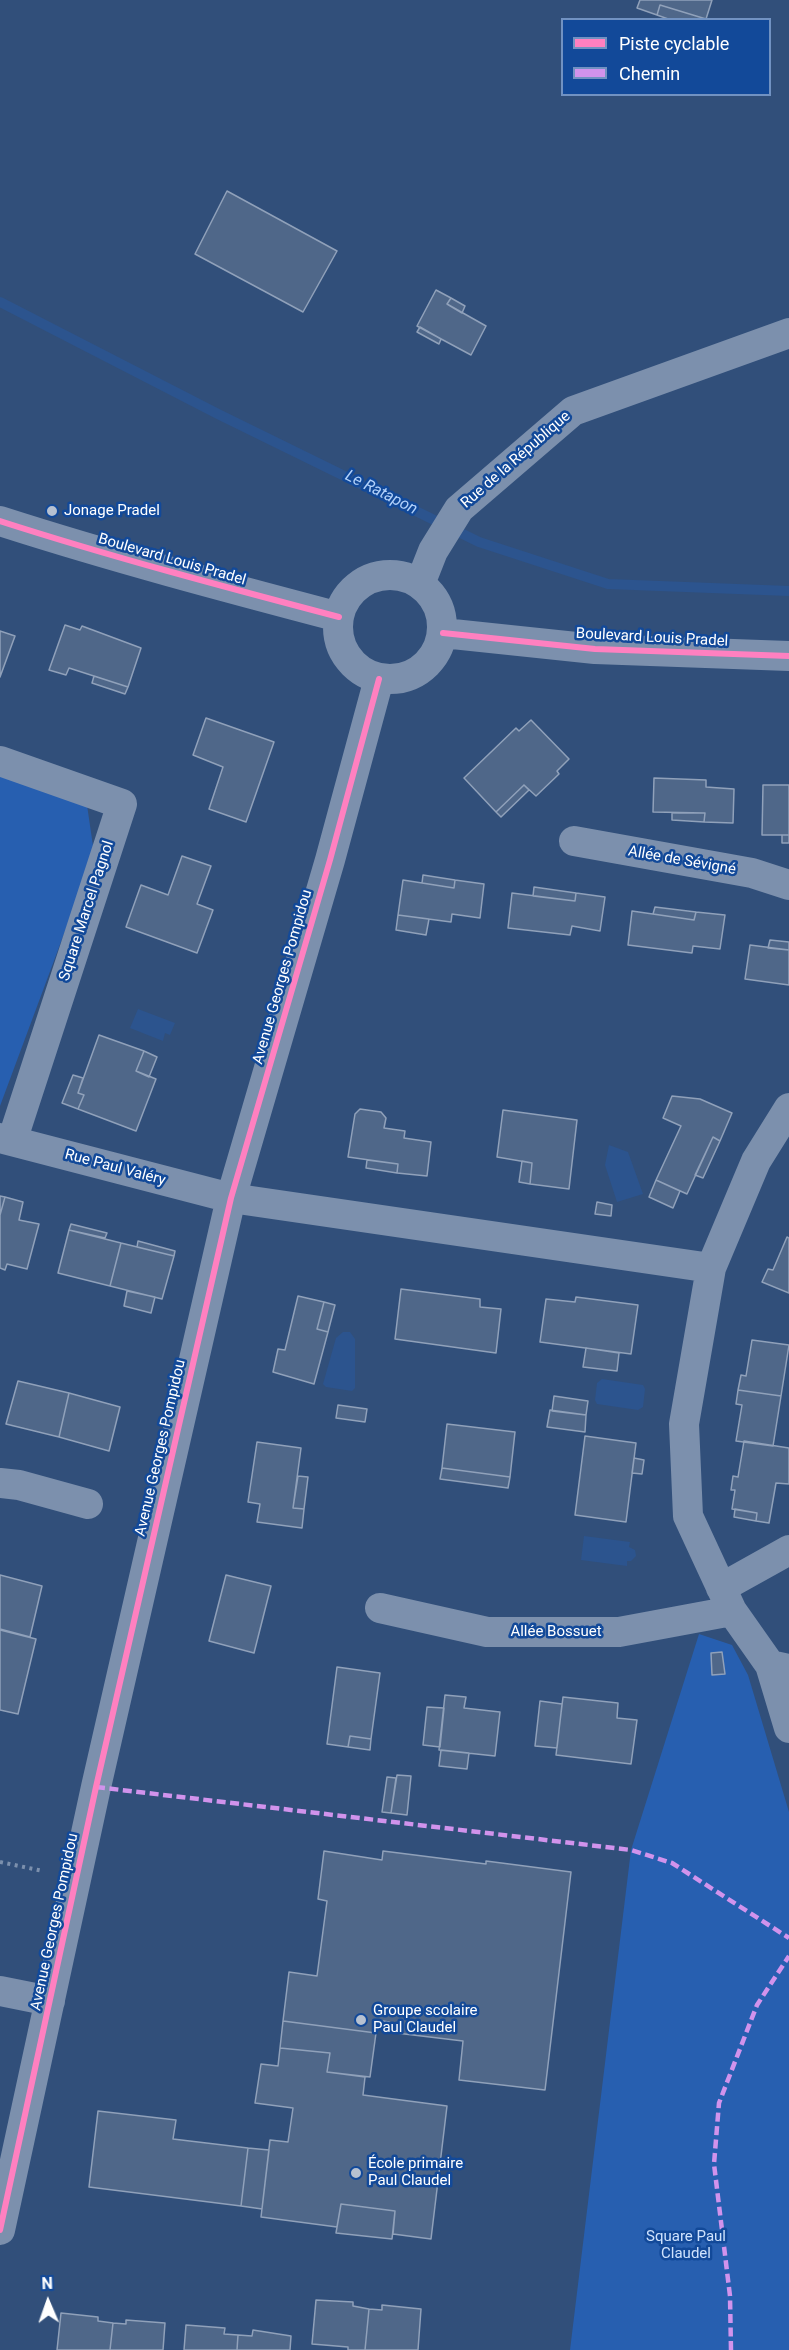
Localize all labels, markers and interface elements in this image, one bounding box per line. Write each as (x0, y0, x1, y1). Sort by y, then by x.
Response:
legend (561, 18, 771, 96)
text: Piste cyclable (619, 33, 729, 54)
text: Chemin (619, 63, 680, 84)
street label: Rue de la République (458, 408, 574, 512)
water label: Le Ratapon (342, 467, 420, 519)
place label: Jonage Pradel (64, 502, 160, 520)
marker: Jonage Pradel (45, 504, 59, 518)
street label: Boulevard Louis Pradel (96, 530, 248, 590)
street label: Boulevard Louis Pradel (575, 625, 729, 651)
street label: Square Marcel Pagnol (56, 839, 118, 983)
street label: Allée de Sévigné (627, 843, 737, 879)
street label: Avenue Georges Pompidou (249, 888, 317, 1066)
street label: Rue Paul Valéry (63, 1146, 167, 1190)
street label: Avenue Georges Pompidou (132, 1358, 190, 1538)
street label: Allée Bossuet (510, 1623, 602, 1641)
street label: Avenue Georges Pompidou (27, 1832, 83, 2012)
place label: Groupe scolaire Paul Claudel (373, 2002, 478, 2037)
marker: Groupe scolaire Paul Claudel (354, 2013, 368, 2027)
place label: École primaire Paul Claudel (368, 2155, 463, 2190)
marker: École primaire Paul Claudel (349, 2166, 363, 2180)
park label: Square Paul Claudel (646, 2228, 726, 2263)
north arrow (18, 2272, 78, 2332)
text: N (41, 2274, 53, 2293)

